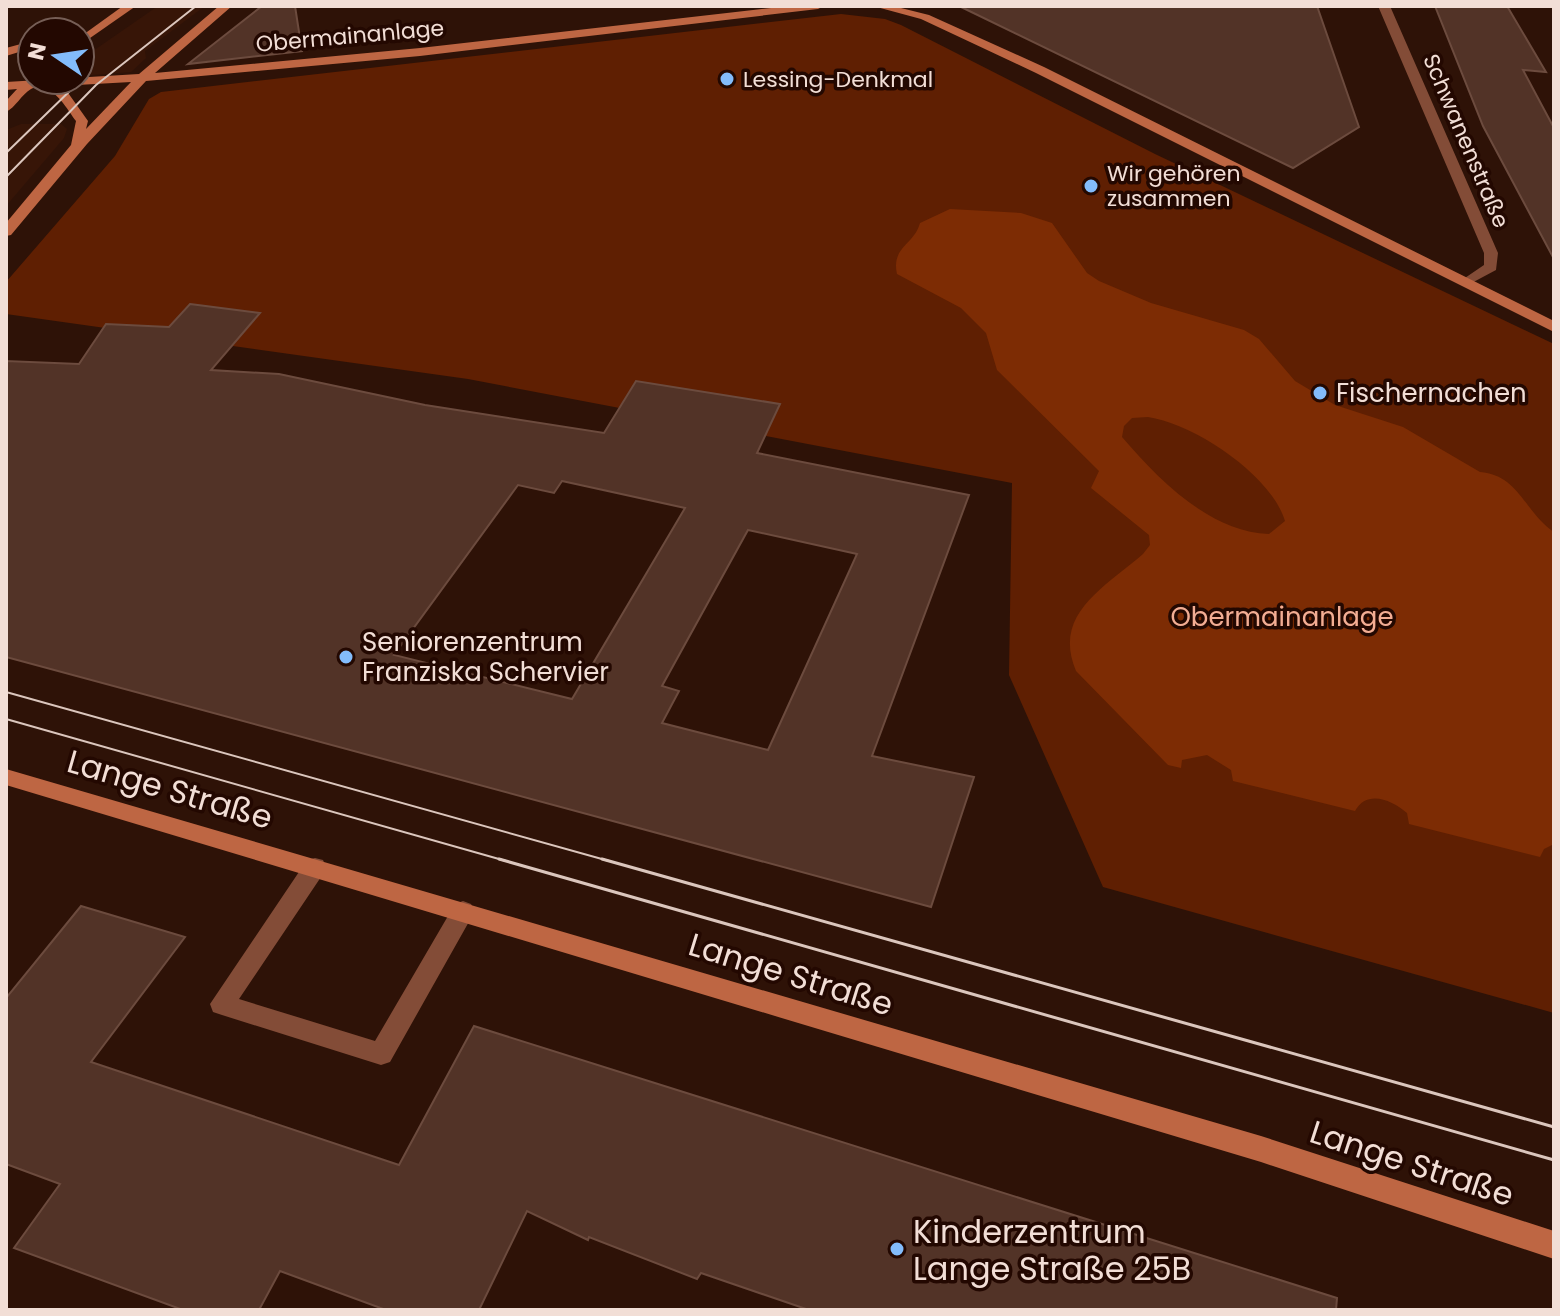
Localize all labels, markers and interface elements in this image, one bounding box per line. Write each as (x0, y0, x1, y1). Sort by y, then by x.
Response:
street label: Obermainanlage (255, 12, 445, 60)
north arrow (16, 16, 96, 96)
text: N (20, 40, 54, 63)
street label: Schwanenstraße (1415, 49, 1517, 233)
place label: Lessing-Denkmal (743, 64, 933, 95)
marker: Lessing-Denkmal (718, 70, 736, 88)
place label: Wir gehören zusammen (1107, 158, 1241, 214)
marker: Wir gehören zusammen (1082, 177, 1100, 195)
place label: Fischernachen (1336, 375, 1527, 411)
marker: Fischernachen (1311, 384, 1329, 402)
park label: Obermainanlage (1170, 599, 1394, 635)
place label: Seniorenzentrum Franziska Schervier (362, 624, 609, 690)
marker: Seniorenzentrum Franziska Schervier (337, 648, 355, 666)
street label: Lange Straße (62, 738, 278, 840)
street label: Lange Straße (683, 922, 899, 1026)
street label: Lange Straße (1304, 1109, 1520, 1217)
place label: Kinderzentrum Lange Straße 25B (913, 1209, 1191, 1291)
marker: Kinderzentrum Lange Straße 25B (888, 1240, 906, 1258)

